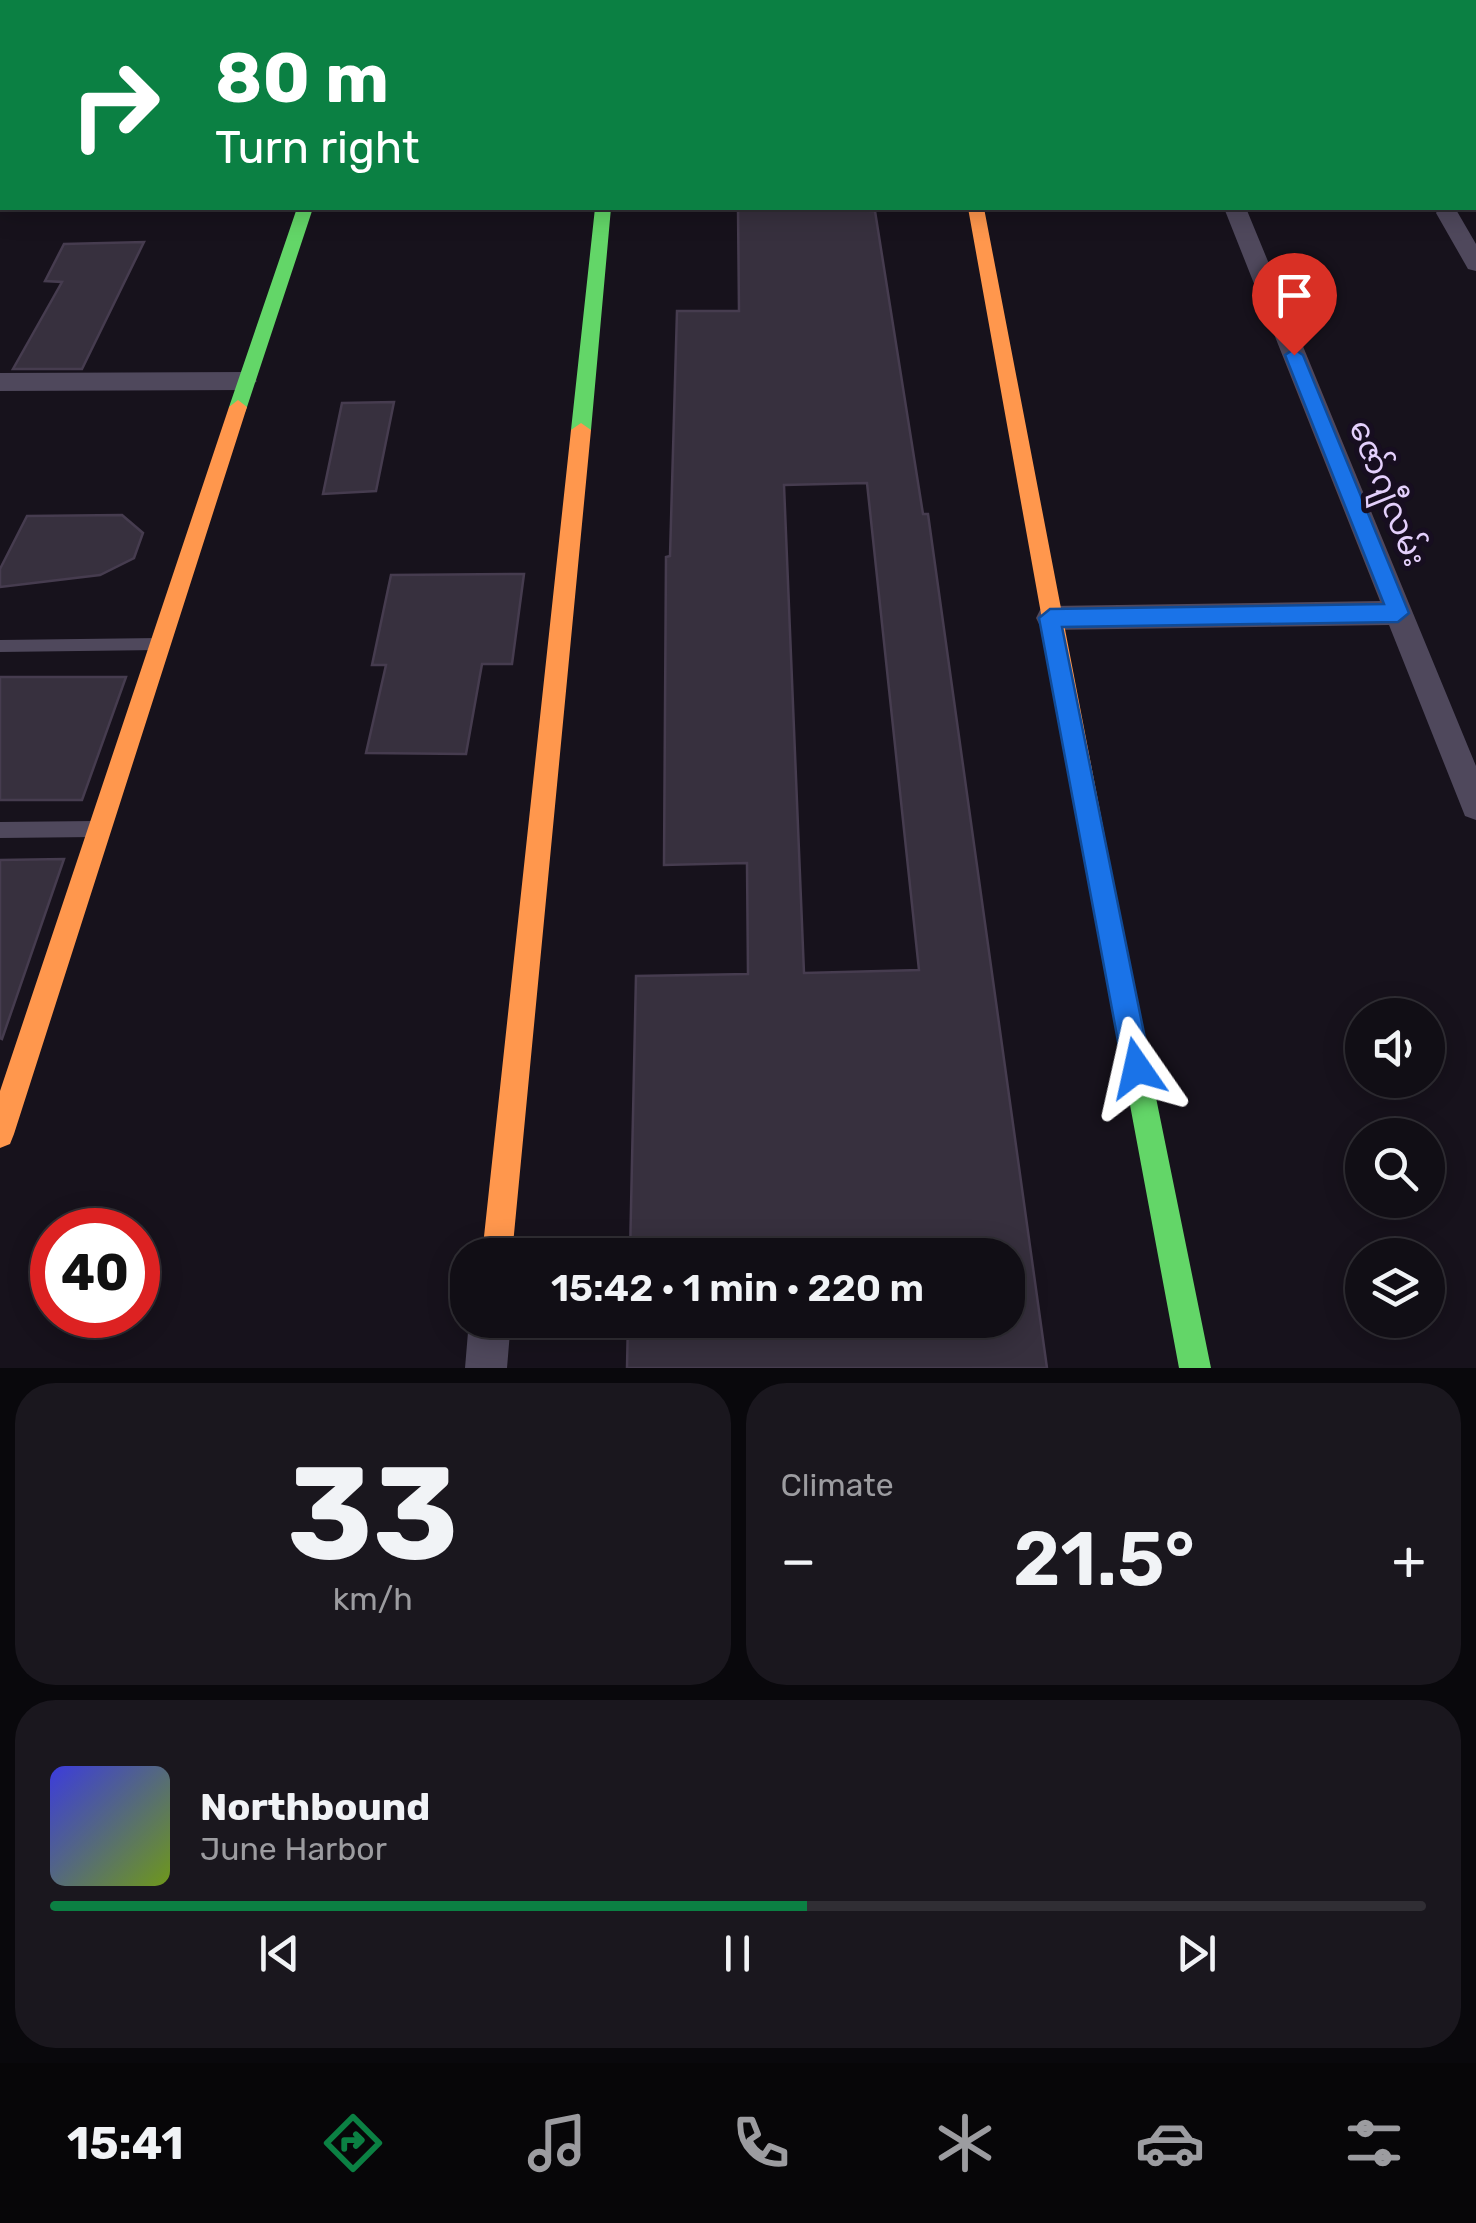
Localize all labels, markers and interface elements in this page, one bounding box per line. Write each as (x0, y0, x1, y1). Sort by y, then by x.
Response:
text: 80 m (215, 37, 389, 120)
icon: right (50, 40, 180, 170)
text: Turn right (215, 121, 419, 174)
pin (1252, 253, 1337, 356)
icon: arrive (1267, 268, 1322, 323)
street label: ဇော်ဂျီလမ်း (1335, 413, 1438, 574)
map controls (1345, 998, 1445, 1338)
button: sound (1345, 998, 1445, 1098)
position arrow (1085, 1016, 1189, 1120)
button: search (1345, 1118, 1445, 1218)
speed limit sign: 40 (30, 1208, 160, 1338)
button: layers (1345, 1238, 1445, 1338)
text: 15:42 · 1 min · 220 m (551, 1265, 924, 1311)
text: 33 (287, 1437, 458, 1592)
text: Climate (781, 1466, 894, 1504)
text: 21.5° (1013, 1515, 1195, 1604)
text: − (781, 1528, 816, 1593)
text: + (1392, 1528, 1426, 1593)
text: km/h (333, 1580, 413, 1618)
text: Northbound (200, 1784, 430, 1830)
text: June Harbor (200, 1830, 387, 1868)
icon: previous (252, 1926, 307, 1981)
icon: pause (710, 1926, 765, 1981)
icon: next (1169, 1926, 1224, 1981)
icon: directions (318, 2108, 388, 2178)
icon: music (522, 2108, 592, 2178)
icon: phone (726, 2108, 796, 2178)
icon: climate (930, 2108, 1000, 2178)
icon: car (1135, 2108, 1205, 2178)
icon: filters (1339, 2108, 1409, 2178)
text: 15:41 (67, 2117, 184, 2170)

